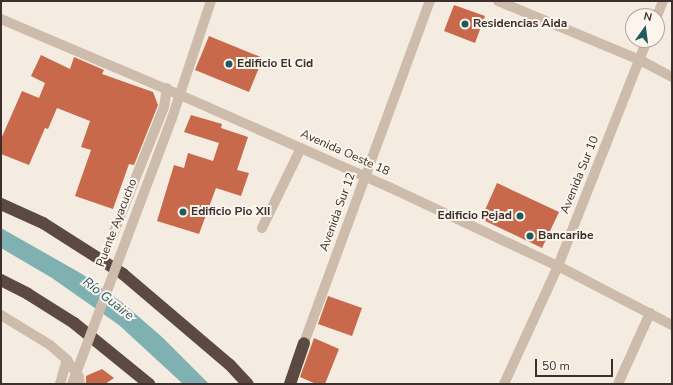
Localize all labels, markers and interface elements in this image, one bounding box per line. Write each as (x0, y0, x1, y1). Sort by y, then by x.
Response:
north arrow (625, 8, 665, 48)
text: N (642, 9, 654, 25)
place label: Residencias Aida (473, 17, 567, 31)
marker: Residencias Aida (460, 19, 470, 29)
place label: Edificio El Cid (237, 57, 313, 71)
marker: Edificio El Cid (224, 59, 234, 69)
street label: Avenida Oeste 18 (298, 127, 392, 179)
street label: Avenida Sur 10 (558, 134, 602, 216)
street label: Avenida Sur 12 (317, 171, 359, 253)
street label: Puente Ayacucho (94, 177, 140, 269)
place label: Edificio Pio XII (191, 205, 270, 219)
marker: Edificio Pio XII (178, 207, 188, 217)
place label: Edificio Pejad (438, 209, 512, 223)
marker: Edificio Pejad (515, 211, 525, 221)
place label: Bancaribe (538, 229, 593, 243)
marker: Bancaribe (525, 231, 535, 241)
water label: Río Guaire (79, 274, 137, 324)
scale bar (537, 351, 615, 377)
text: 50 m (542, 358, 570, 374)

